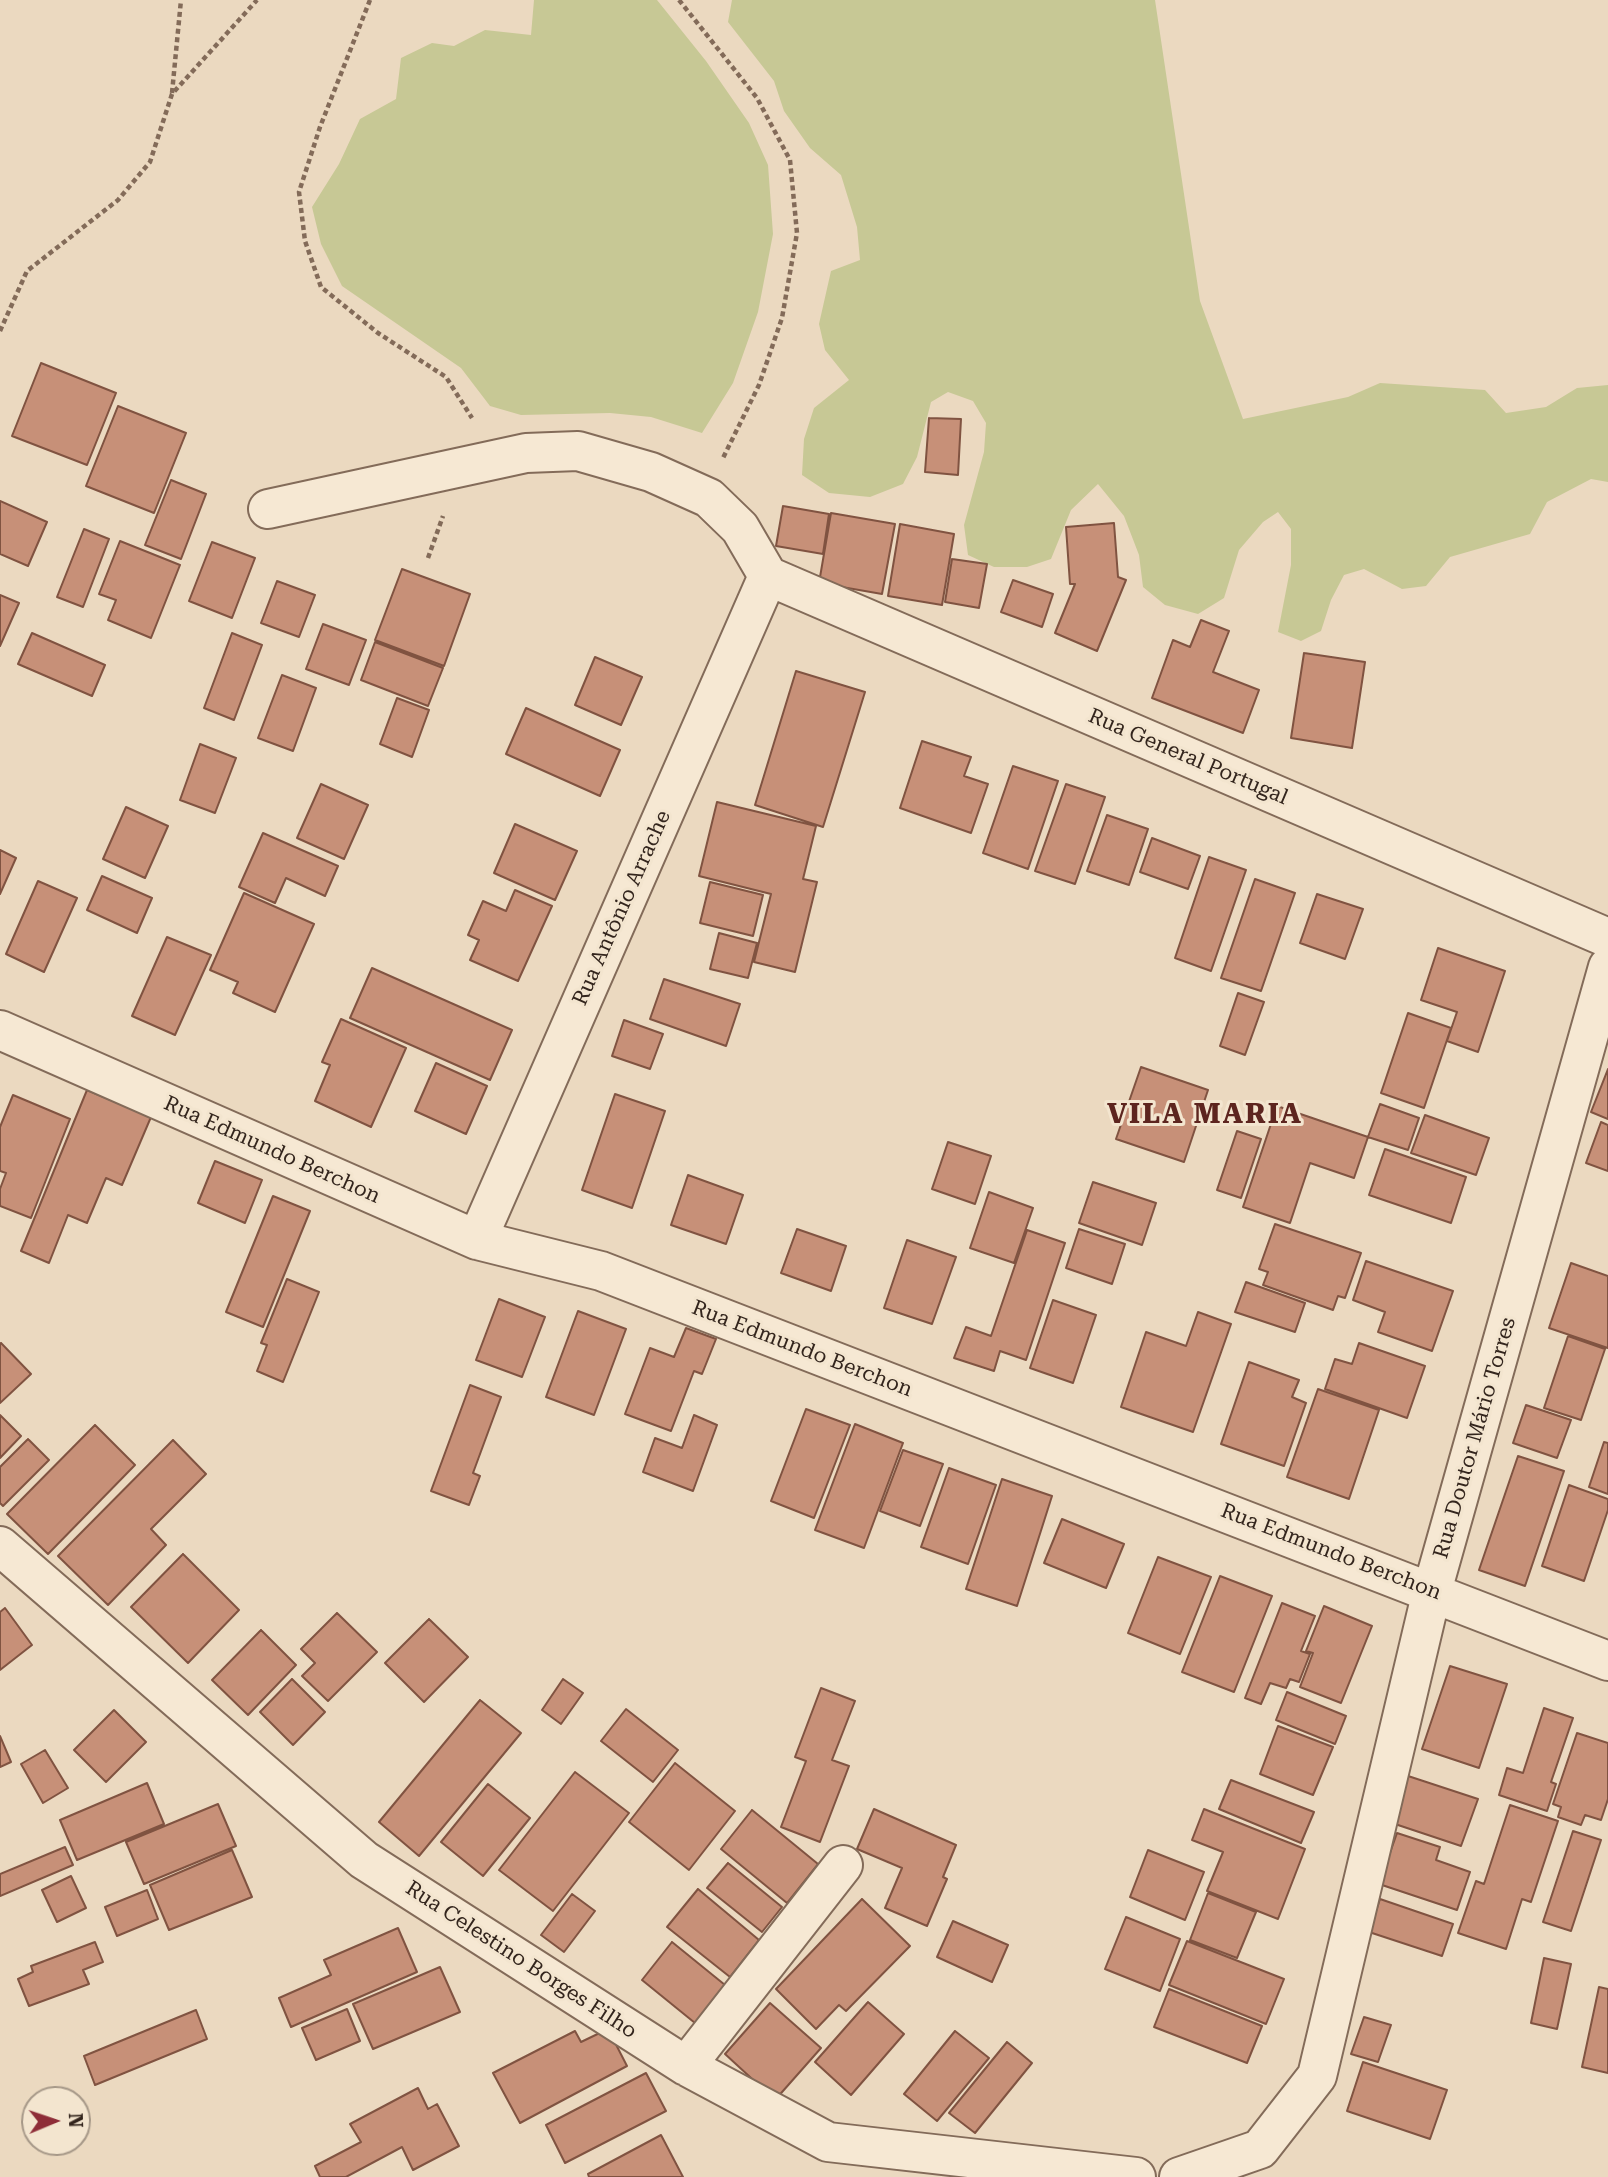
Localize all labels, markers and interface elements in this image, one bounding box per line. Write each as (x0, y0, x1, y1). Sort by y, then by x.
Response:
street label: Rua General Portugal (1084, 704, 1292, 810)
street label: Rua Antônio Arrache (568, 807, 676, 1009)
street label: Rua Edmundo Berchon (160, 1091, 384, 1209)
district label: VILA MARIA (1108, 1098, 1302, 1132)
street label: Rua Edmundo Berchon (688, 1295, 916, 1403)
street label: Rua Doutor Mário Torres (1428, 1315, 1522, 1561)
street label: Rua Edmundo Berchon (1217, 1498, 1445, 1606)
street label: Rua Celestino Borges Filho (401, 1876, 641, 2044)
north arrow (21, 2086, 91, 2156)
text: N (64, 2113, 87, 2128)

